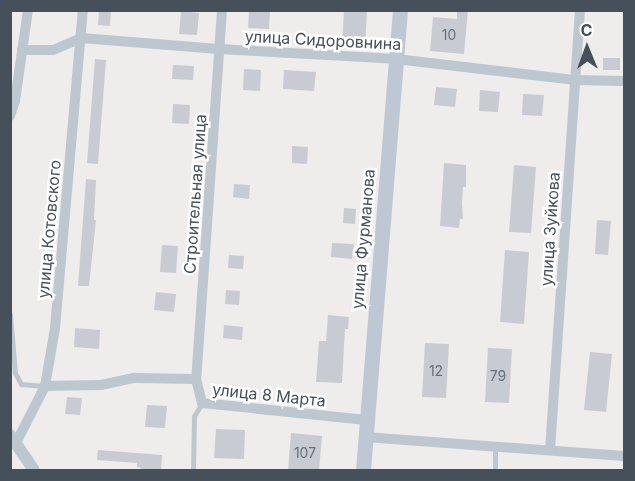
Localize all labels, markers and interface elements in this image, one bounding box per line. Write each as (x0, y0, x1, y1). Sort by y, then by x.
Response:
north arrow (557, 18, 617, 78)
text: С (581, 20, 593, 40)
street label: улица Сидоровнина (244, 26, 402, 54)
house number: 10 (442, 27, 456, 43)
street label: Строительная улица (180, 113, 210, 275)
street label: улица Котовского (33, 159, 65, 299)
street label: улица Фурманова (347, 168, 379, 310)
street label: улица Зуйкова (536, 171, 564, 287)
house number: 12 (429, 363, 443, 379)
house number: 79 (490, 368, 506, 384)
street label: улица 8 Марта (211, 379, 327, 411)
house number: 107 (294, 445, 316, 461)

